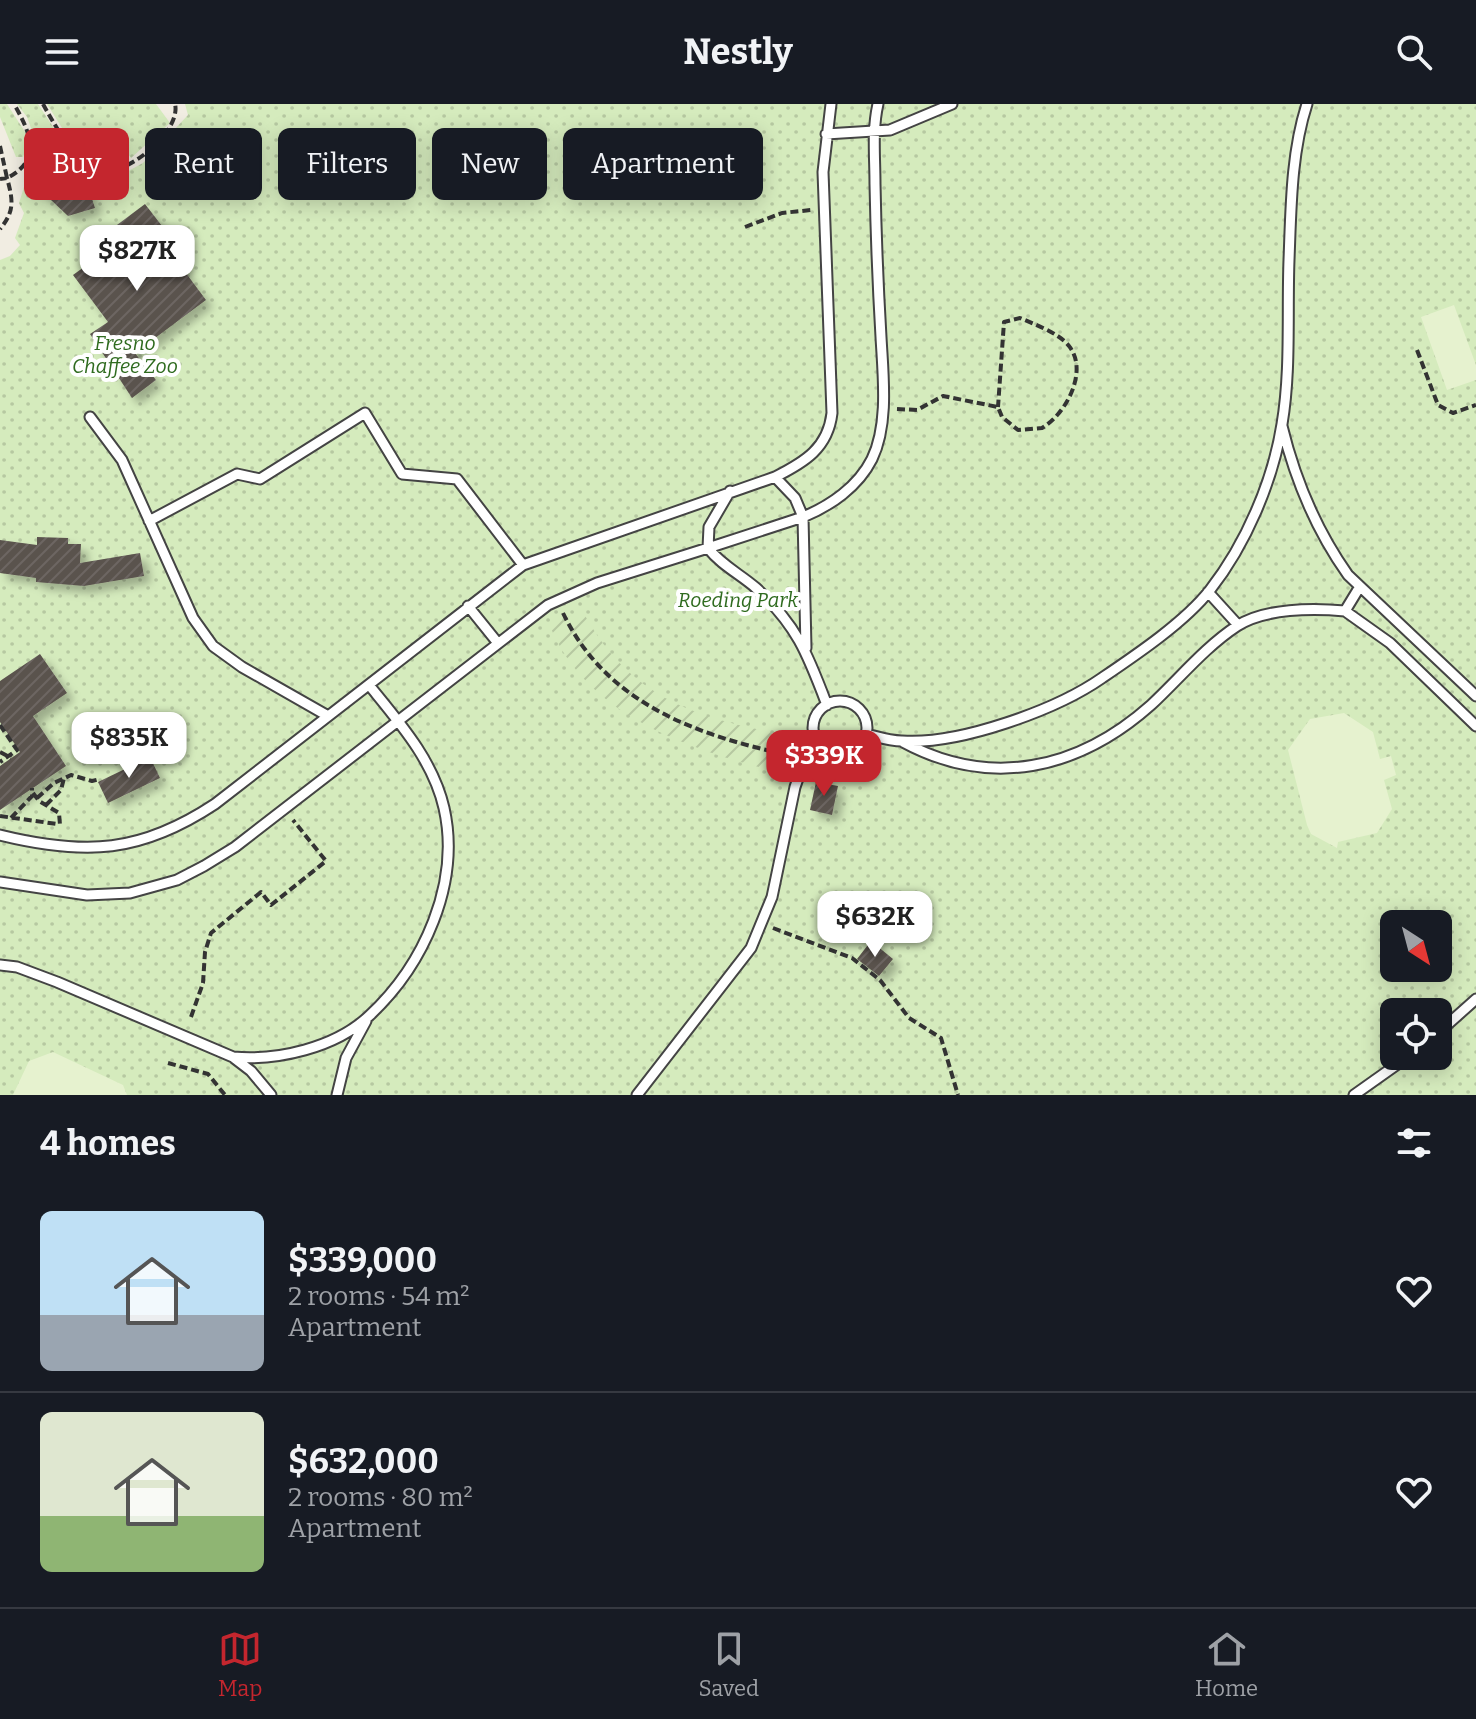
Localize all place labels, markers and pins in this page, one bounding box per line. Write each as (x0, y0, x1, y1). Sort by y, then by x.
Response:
pin: $827K (81, 225, 193, 293)
pin: $835K (73, 712, 185, 780)
pin: $339K (768, 730, 880, 798)
pin: $632K (819, 891, 931, 959)

